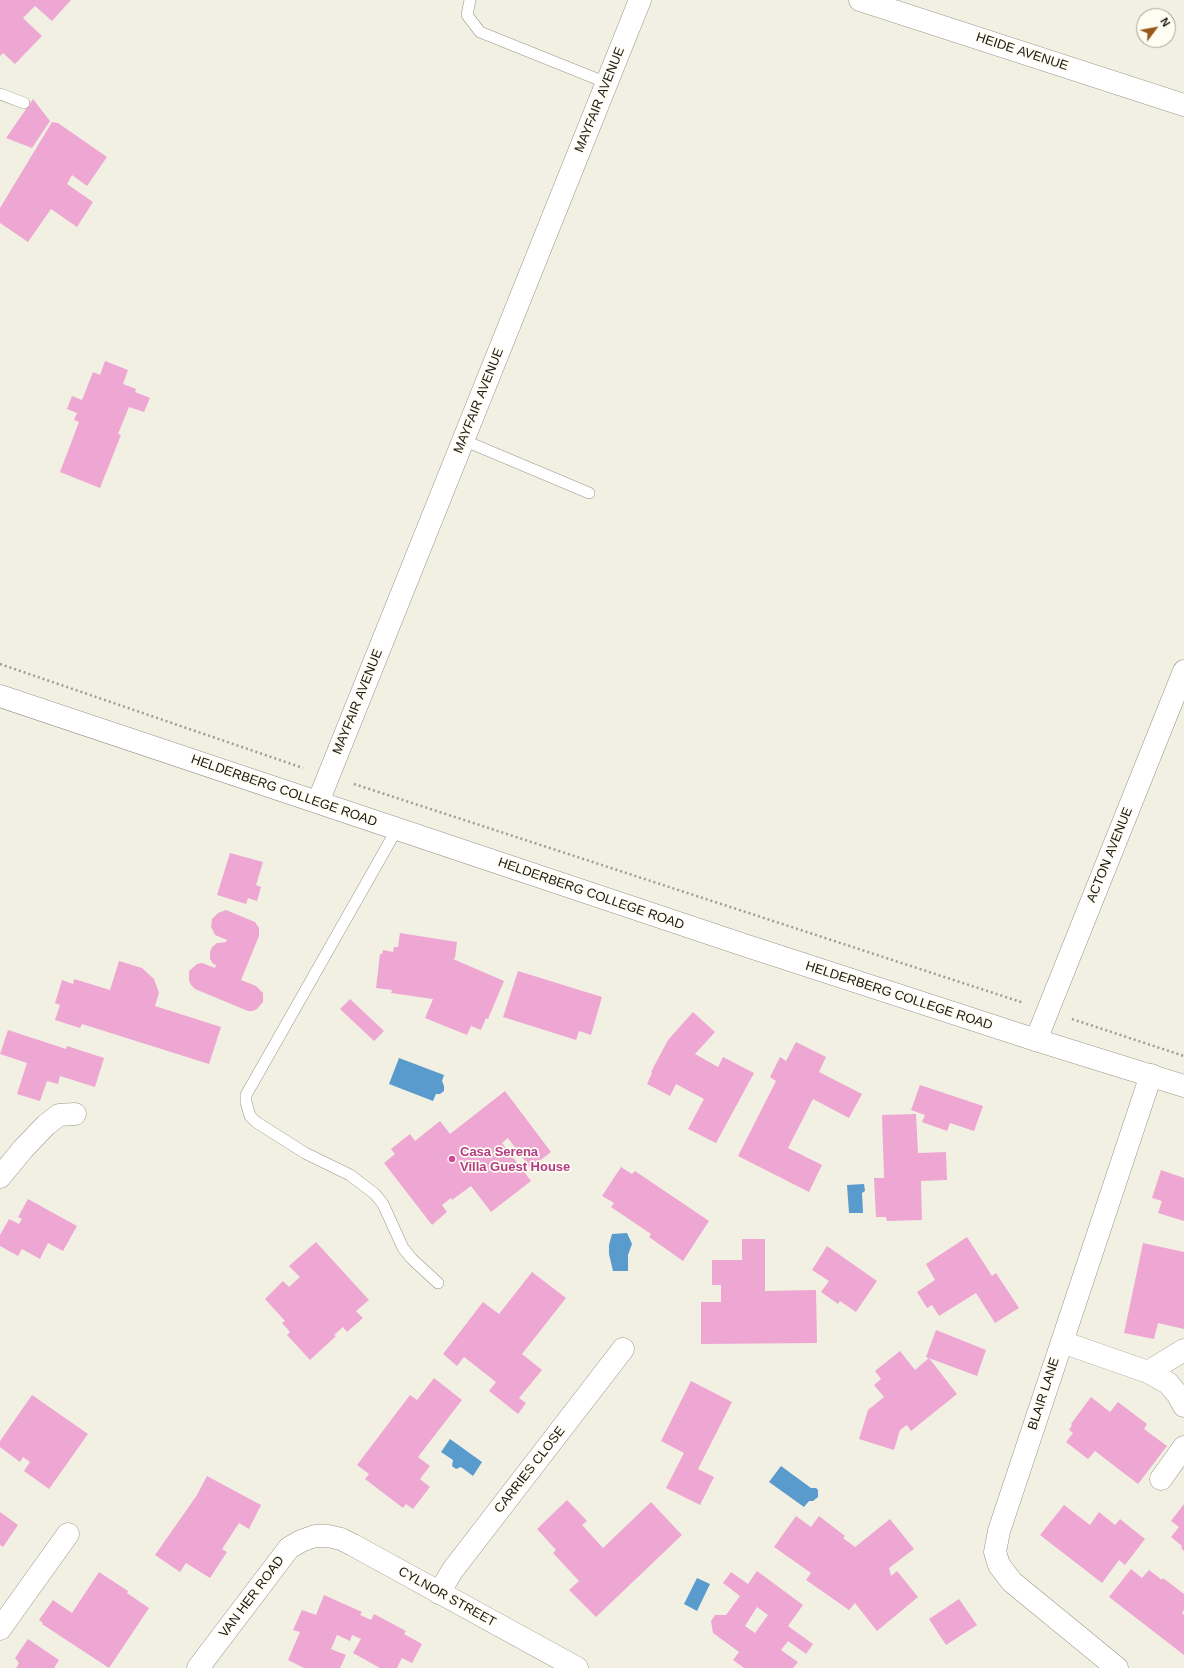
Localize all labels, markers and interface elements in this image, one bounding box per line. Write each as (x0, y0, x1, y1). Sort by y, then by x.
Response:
north arrow (1136, 8, 1176, 48)
text: N (1158, 16, 1173, 29)
street label: HEIDE AVENUE (974, 30, 1070, 74)
street label: MAYFAIR AVENUE (572, 45, 628, 155)
street label: MAYFAIR AVENUE (451, 346, 507, 456)
street label: MAYFAIR AVENUE (330, 647, 386, 757)
street label: HELDERBERG COLLEGE ROAD (189, 752, 379, 830)
street label: ACTON AVENUE (1084, 805, 1136, 905)
street label: HELDERBERG COLLEGE ROAD (496, 855, 686, 933)
street label: HELDERBERG COLLEGE ROAD (803, 958, 995, 1034)
place label: Casa Serena Villa Guest House (460, 1144, 570, 1175)
marker: Casa Serena Villa Guest House (447, 1154, 457, 1164)
street label: BLAIR LANE (1025, 1356, 1063, 1432)
street label: CARRIES CLOSE (491, 1424, 569, 1516)
street label: VAN HER ROAD (216, 1553, 288, 1641)
street label: CYLNOR STREET (396, 1564, 498, 1630)

